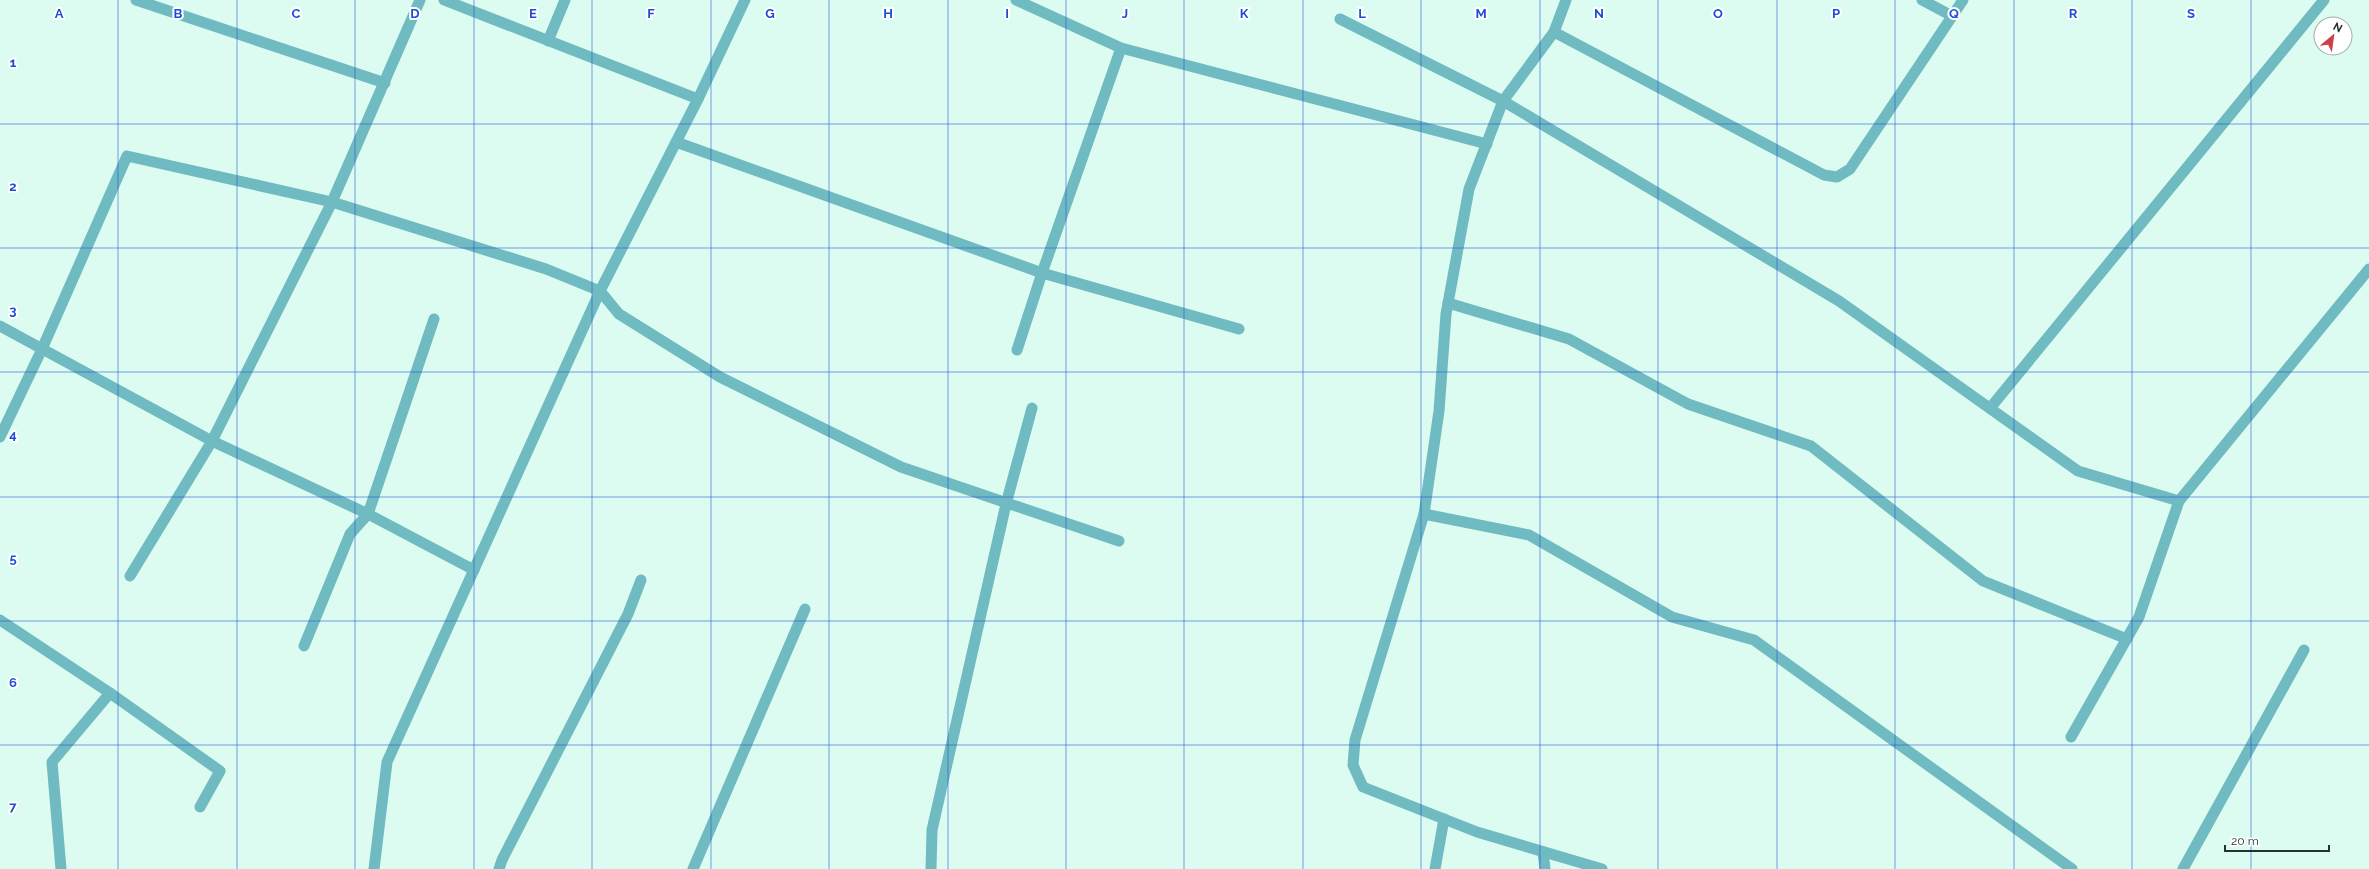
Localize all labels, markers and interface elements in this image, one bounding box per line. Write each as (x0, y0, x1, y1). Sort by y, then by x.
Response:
text: A (55, 6, 64, 21)
text: B (174, 6, 183, 21)
text: C (292, 6, 301, 21)
text: D (410, 6, 420, 21)
text: E (529, 6, 537, 21)
text: F (647, 6, 655, 21)
text: G (765, 6, 775, 21)
text: H (883, 6, 893, 21)
text: I (1005, 6, 1009, 21)
text: J (1122, 6, 1128, 21)
text: K (1240, 6, 1249, 21)
text: L (1358, 6, 1366, 21)
text: M (1475, 6, 1487, 21)
text: N (1594, 6, 1604, 21)
text: O (1713, 6, 1723, 21)
text: P (1832, 6, 1840, 21)
text: Q (1949, 6, 1959, 21)
text: R (2069, 6, 2078, 21)
text: S (2187, 6, 2195, 21)
north arrow (2313, 16, 2353, 56)
text: N (2331, 20, 2344, 35)
text: 1 (10, 55, 17, 70)
text: 2 (9, 179, 17, 194)
text: 3 (9, 303, 17, 318)
text: 4 (9, 427, 17, 442)
text: 5 (9, 551, 17, 566)
text: 6 (9, 675, 17, 690)
text: 7 (9, 799, 17, 814)
scale bar (2225, 827, 2329, 853)
text: 20 m (2231, 834, 2259, 848)

